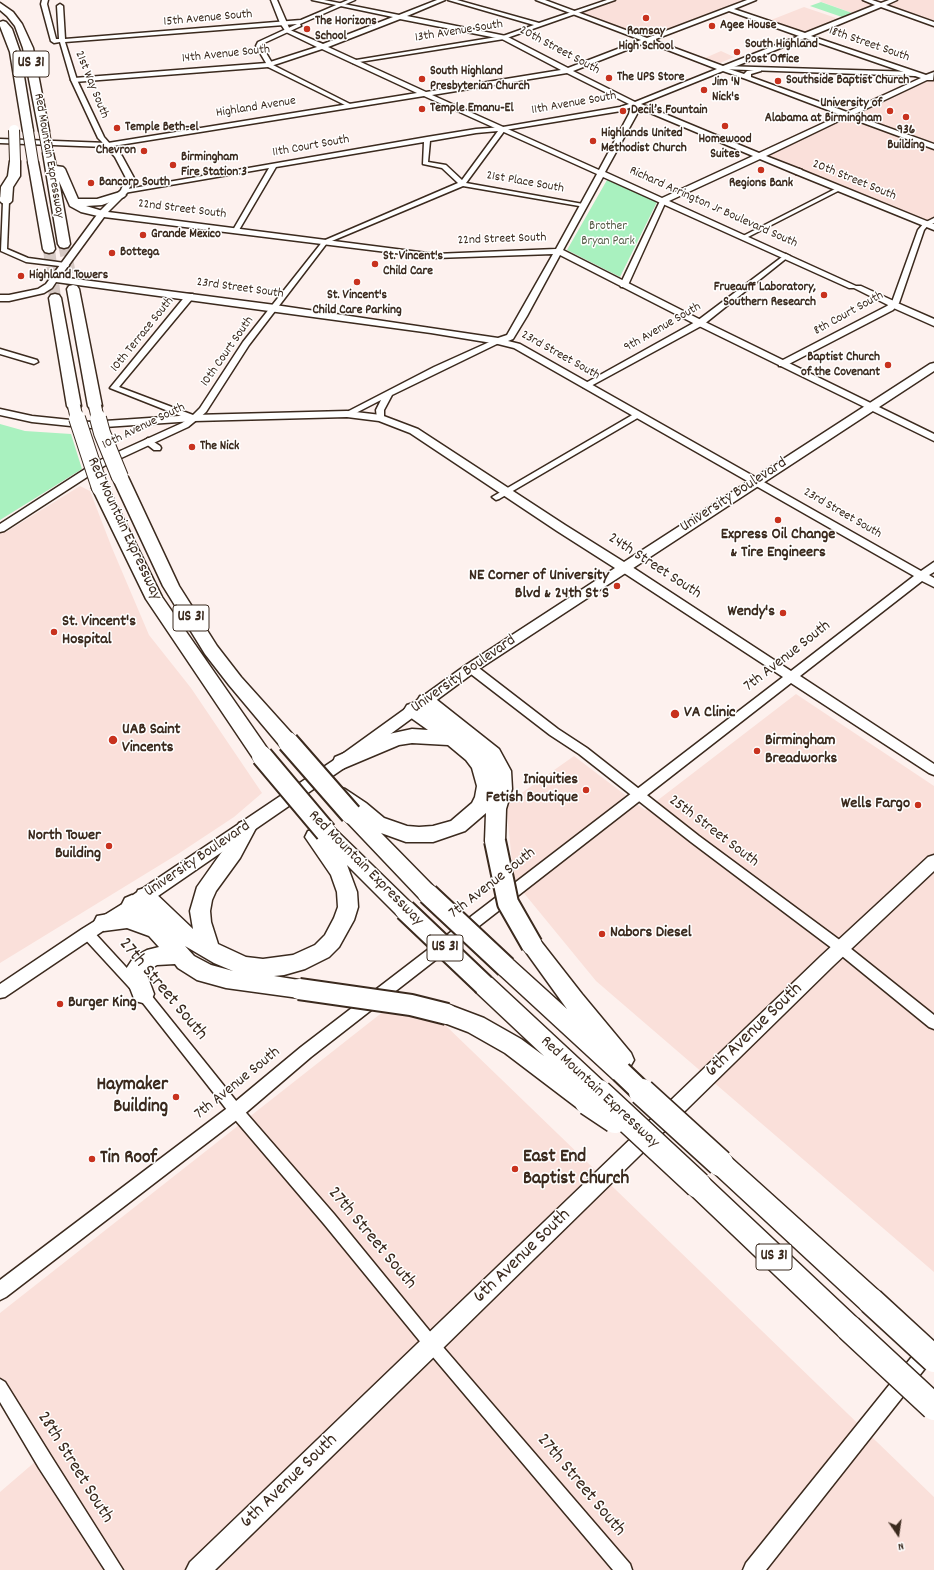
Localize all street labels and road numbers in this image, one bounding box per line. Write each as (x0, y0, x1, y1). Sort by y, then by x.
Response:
street label: 15th Avenue South (163, 7, 253, 31)
street label: 13th Avenue South (414, 17, 504, 47)
street label: 20th Street South (516, 23, 602, 79)
street label: 18th Street South (827, 24, 911, 66)
street label: 14th Avenue South (181, 43, 271, 67)
street label: 21st Way South (70, 49, 112, 121)
road number: US 31 (13, 51, 49, 77)
street label: 11th Avenue South (530, 89, 618, 119)
street label: Red Mountain Expressway (29, 92, 67, 220)
street label: Highland Avenue (215, 94, 297, 122)
street label: 11th Court South (271, 133, 351, 161)
street label: 20th Street South (810, 157, 898, 205)
street label: Richard Arrington Jr Boulevard South (626, 164, 800, 252)
street label: 21st Place South (485, 168, 565, 198)
street label: 22nd Street South (137, 197, 227, 223)
street label: 22nd Street South (457, 231, 547, 249)
street label: 23rd Street South (195, 275, 285, 303)
street label: 8th Court South (811, 288, 887, 340)
street label: 10th Terrace South (108, 294, 178, 376)
street label: 9th Avenue South (622, 300, 704, 356)
street label: 10th Court South (198, 314, 258, 390)
street label: 23rd Street South (518, 328, 602, 384)
street label: 10th Avenue South (100, 400, 188, 454)
street label: Red Mountain Expressway (81, 454, 165, 604)
street label: University Boulevard (677, 454, 791, 538)
street label: 23rd Street South (800, 485, 884, 543)
street label: 24th Street South (604, 530, 704, 604)
road number: US 31 (173, 605, 209, 631)
street label: 7th Avenue South (741, 617, 835, 697)
street label: University Boulevard (408, 632, 520, 718)
street label: 25th Street South (664, 792, 762, 872)
street label: Red Mountain Expressway (303, 807, 427, 931)
street label: University Boulevard (141, 818, 255, 902)
street label: 7th Avenue South (446, 844, 540, 924)
street label: 27th Street South (112, 934, 212, 1046)
road number: US 31 (427, 935, 463, 961)
street label: 6th Avenue South (702, 979, 808, 1083)
street label: Red Mountain Expressway (536, 1033, 662, 1153)
street label: 7th Avenue South (191, 1044, 285, 1124)
street label: 27th Street South (321, 1183, 421, 1295)
street label: 6th Avenue South (470, 1205, 576, 1309)
road number: US 31 (756, 1244, 792, 1270)
street label: 28th Street South (31, 1408, 117, 1528)
street label: 6th Avenue South (237, 1430, 343, 1534)
street label: 27th Street South (530, 1430, 630, 1542)

